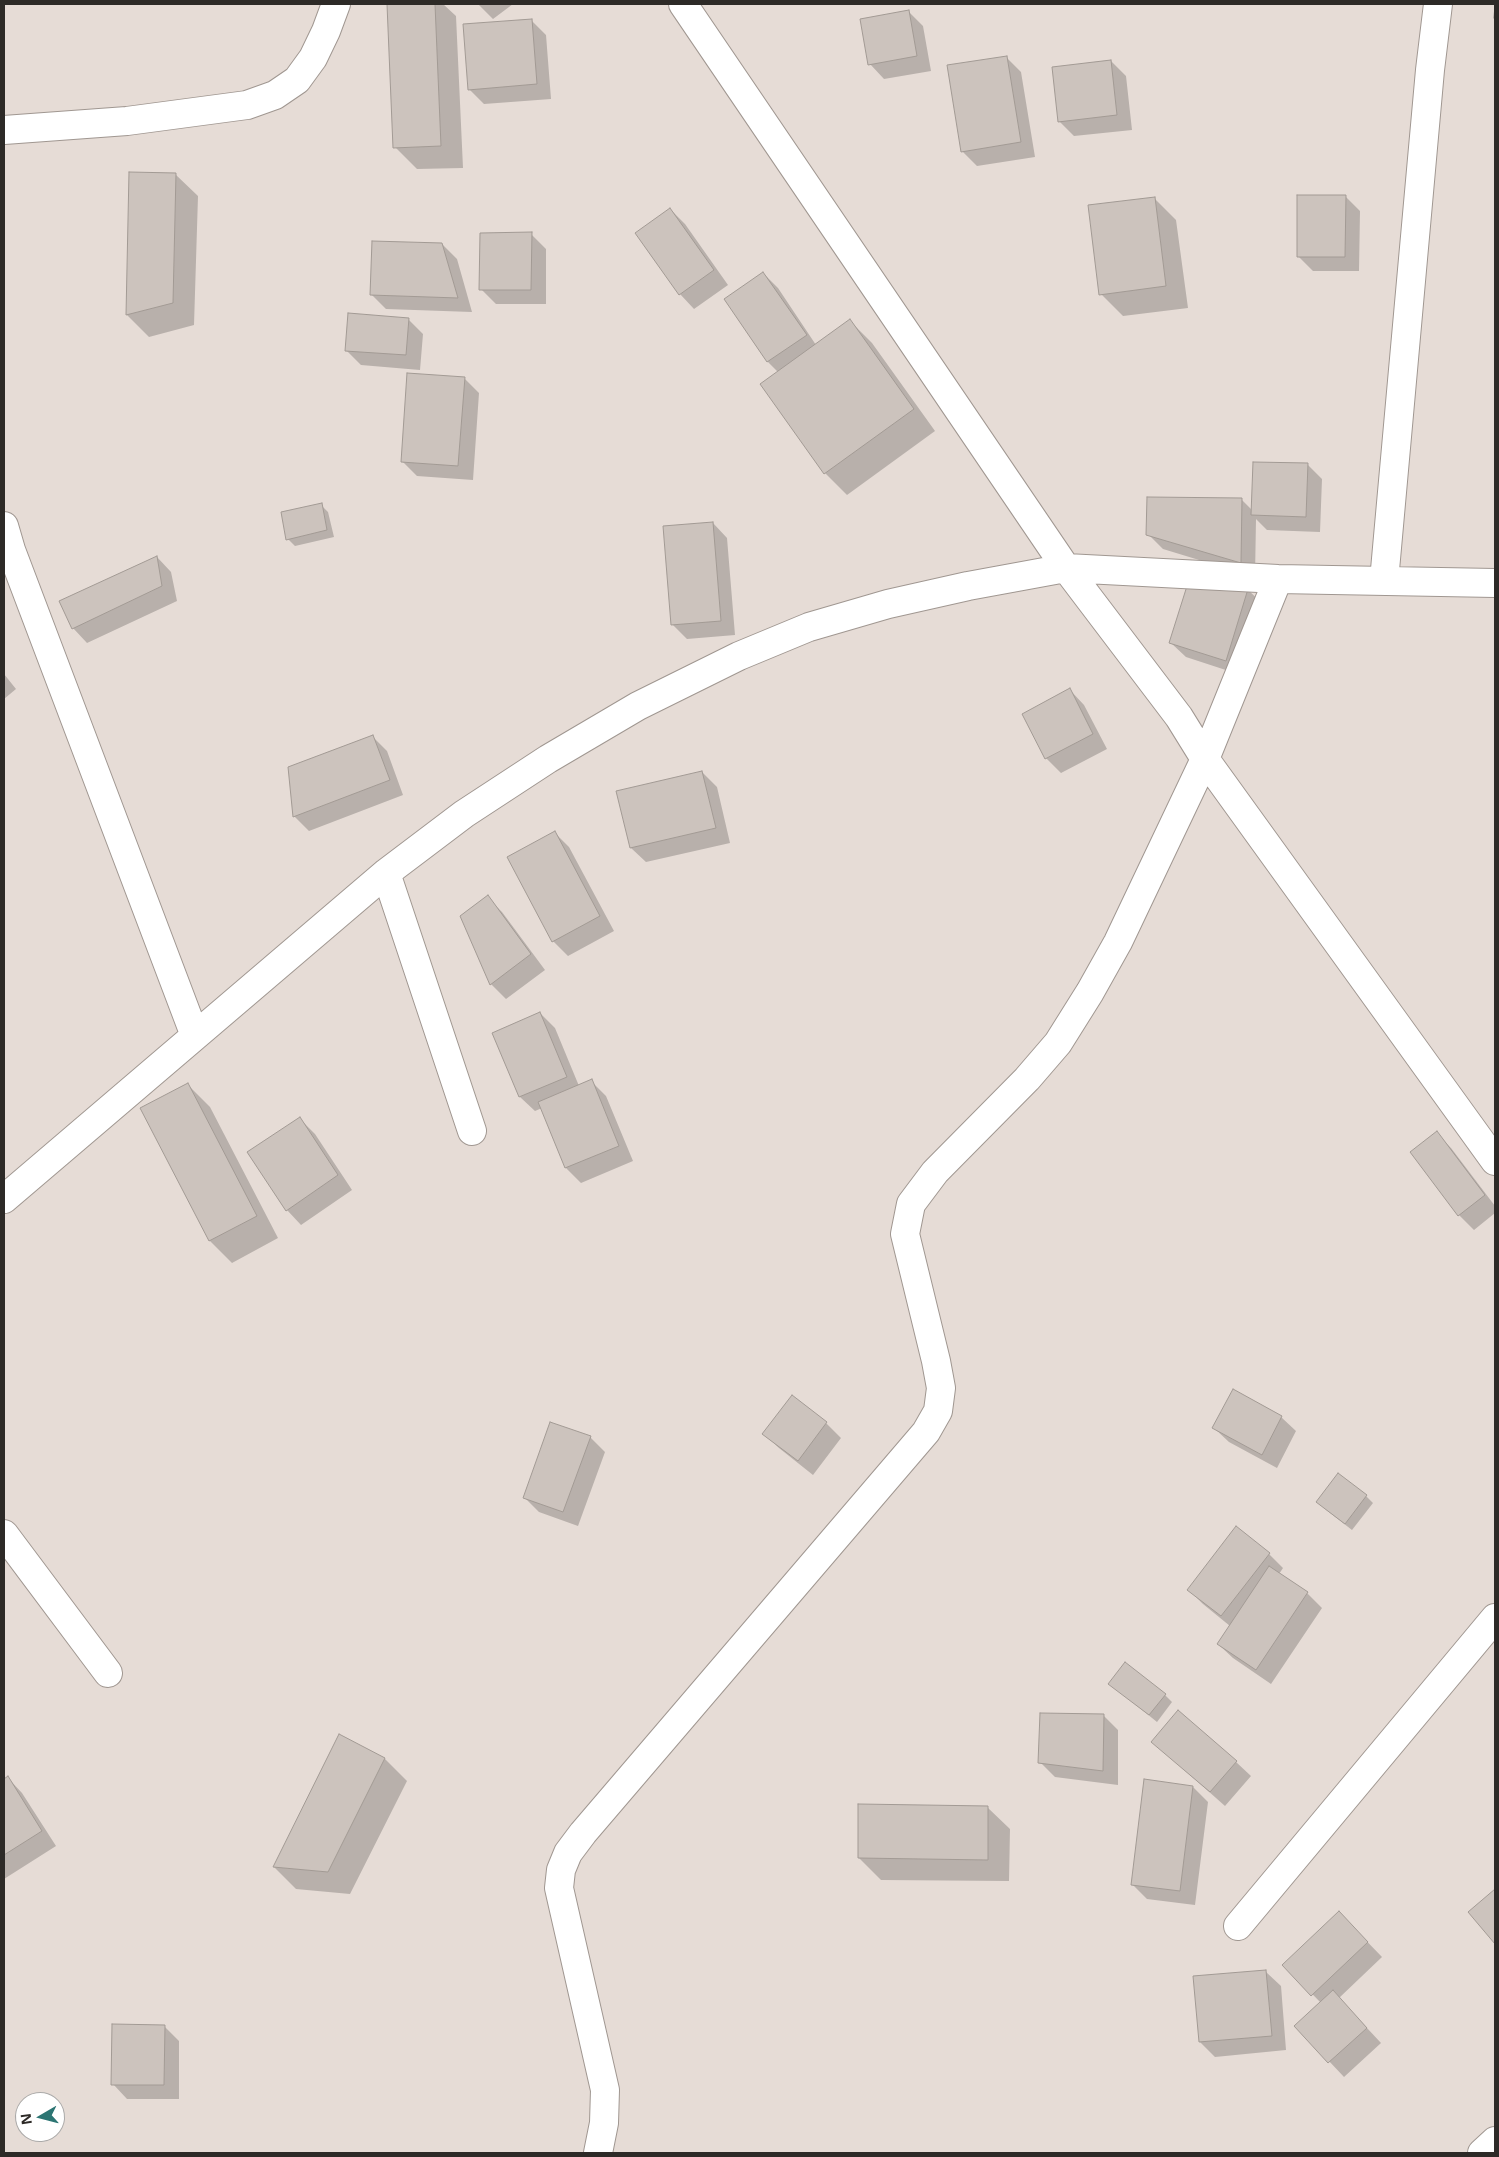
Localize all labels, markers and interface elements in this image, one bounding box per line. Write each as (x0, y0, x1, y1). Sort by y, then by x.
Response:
north arrow (15, 2092, 65, 2142)
text: N (15, 2112, 36, 2126)

